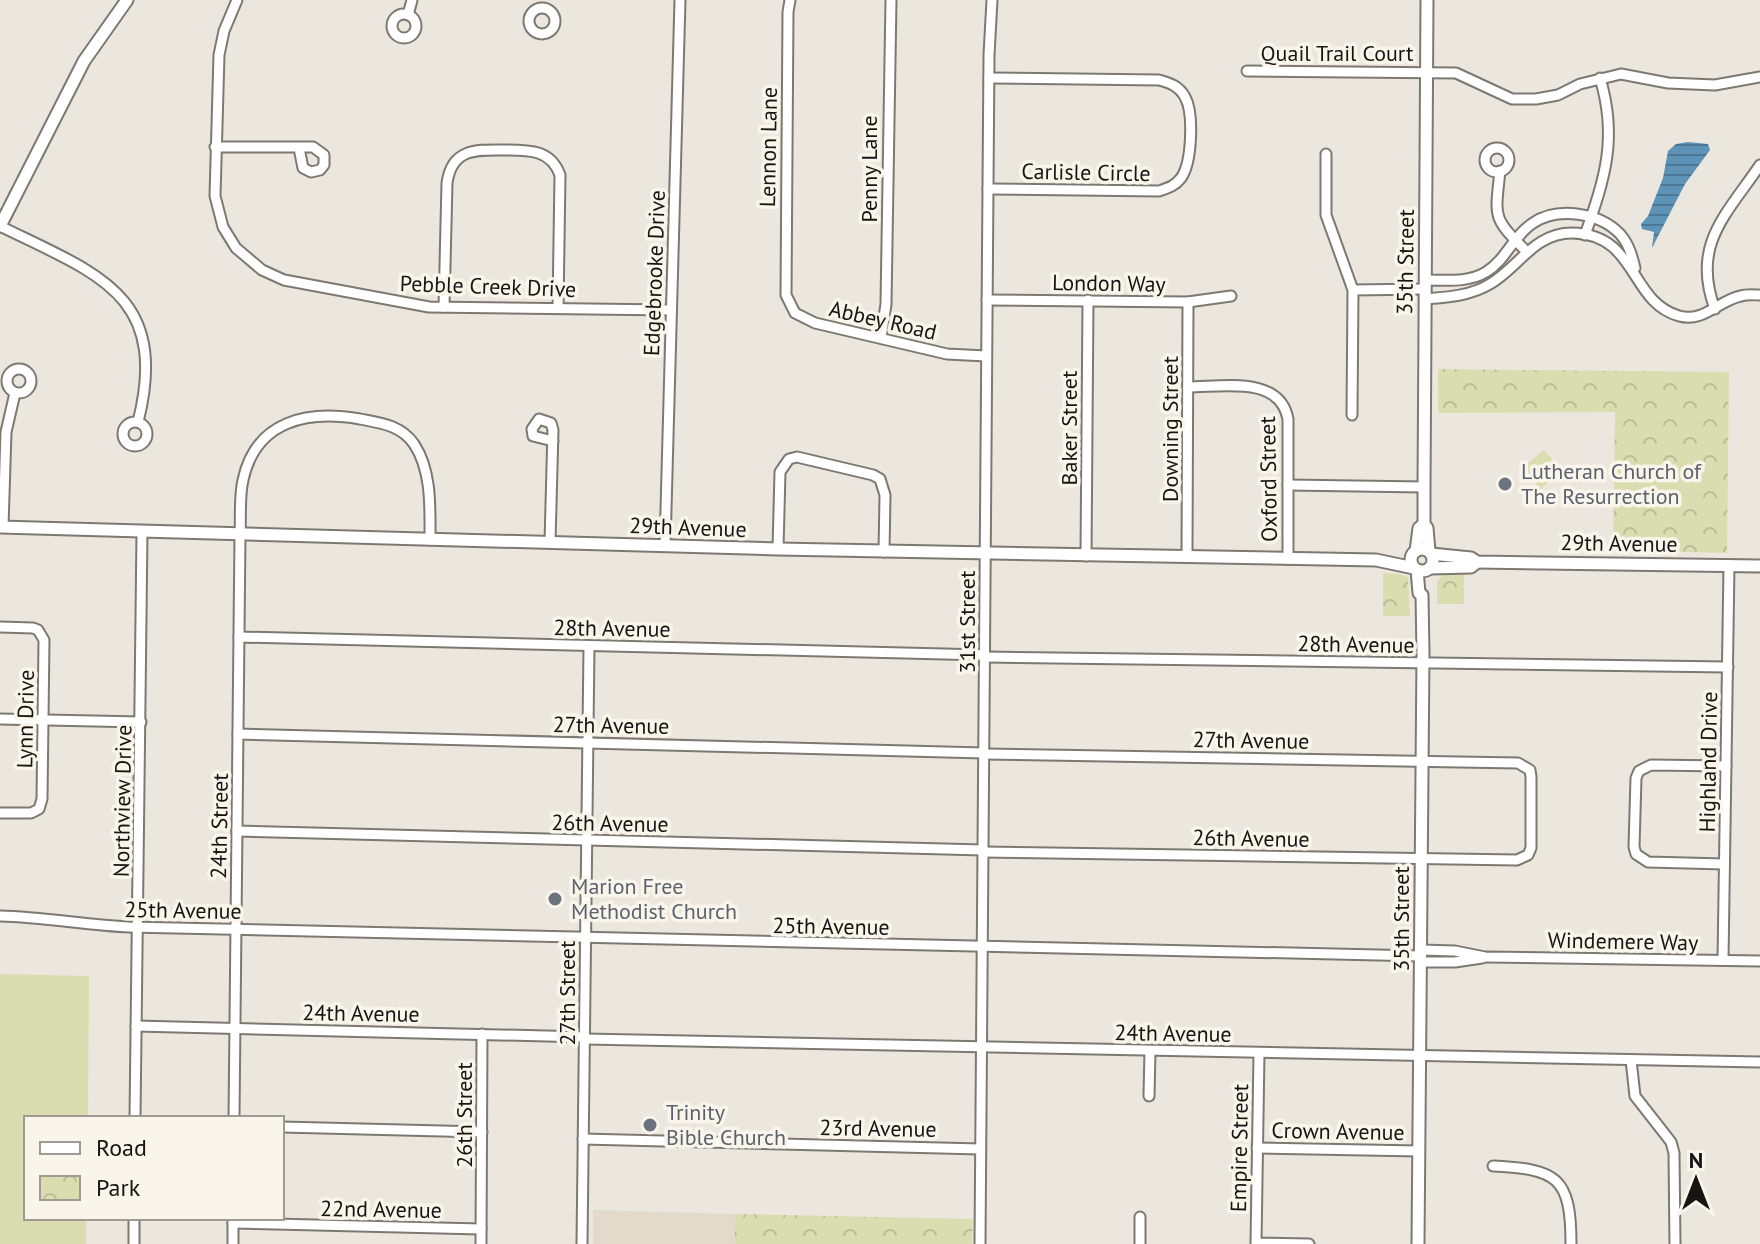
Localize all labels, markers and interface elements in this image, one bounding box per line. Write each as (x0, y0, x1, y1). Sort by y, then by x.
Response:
street label: Quail Trail Court (1261, 39, 1414, 67)
street label: Lennon Lane (753, 87, 783, 207)
street label: Penny Lane (855, 115, 883, 223)
street label: Carlisle Circle (1021, 157, 1151, 187)
street label: Edgebrooke Drive (637, 189, 671, 357)
street label: 35th Street (1390, 208, 1420, 315)
street label: London Way (1052, 268, 1167, 298)
street label: Pebble Creek Drive (399, 269, 577, 303)
street label: Abbey Road (827, 294, 939, 346)
street label: Downing Street (1156, 355, 1184, 502)
street label: Baker Street (1055, 370, 1083, 485)
street label: Oxford Street (1253, 415, 1283, 542)
place label: Lutheran Church of The Resurrection (1521, 457, 1702, 510)
marker: Lutheran Church of The Resurrection (1496, 475, 1514, 493)
street label: 29th Avenue (629, 511, 747, 543)
street label: 29th Avenue (1560, 528, 1678, 558)
street label: 31st Street (953, 570, 981, 673)
street label: 28th Avenue (553, 613, 671, 643)
street label: 28th Avenue (1297, 629, 1415, 659)
street label: Lynn Drive (10, 669, 40, 769)
street label: Highland Drive (1693, 691, 1723, 833)
street label: 27th Avenue (552, 710, 670, 740)
street label: Northview Drive (107, 725, 137, 877)
street label: 27th Avenue (1192, 725, 1310, 755)
street label: 24th Street (204, 772, 234, 879)
street label: 26th Avenue (551, 808, 669, 838)
street label: 26th Avenue (1192, 823, 1310, 853)
street label: 35th Street (1387, 866, 1415, 972)
place label: Marion Free Methodist Church (571, 872, 737, 925)
marker: Marion Free Methodist Church (546, 890, 564, 908)
street label: 25th Avenue (124, 895, 242, 925)
street label: 25th Avenue (772, 911, 890, 941)
street label: Windemere Way (1547, 926, 1699, 956)
street label: 27th Street (553, 940, 581, 1046)
street label: 24th Avenue (302, 998, 420, 1028)
street label: 24th Avenue (1114, 1018, 1232, 1048)
street label: 26th Street (450, 1062, 478, 1168)
street label: Empire Street (1224, 1083, 1254, 1212)
place label: Trinity Bible Church (666, 1098, 786, 1151)
street label: 23rd Avenue (819, 1113, 937, 1143)
legend (24, 1116, 284, 1220)
marker: Trinity Bible Church (641, 1116, 659, 1134)
street label: Crown Avenue (1271, 1116, 1405, 1146)
text: Road (96, 1132, 147, 1163)
north arrow (1656, 1140, 1736, 1220)
text: N (1689, 1146, 1703, 1174)
text: Park (96, 1172, 141, 1203)
street label: 22nd Avenue (320, 1194, 442, 1224)

